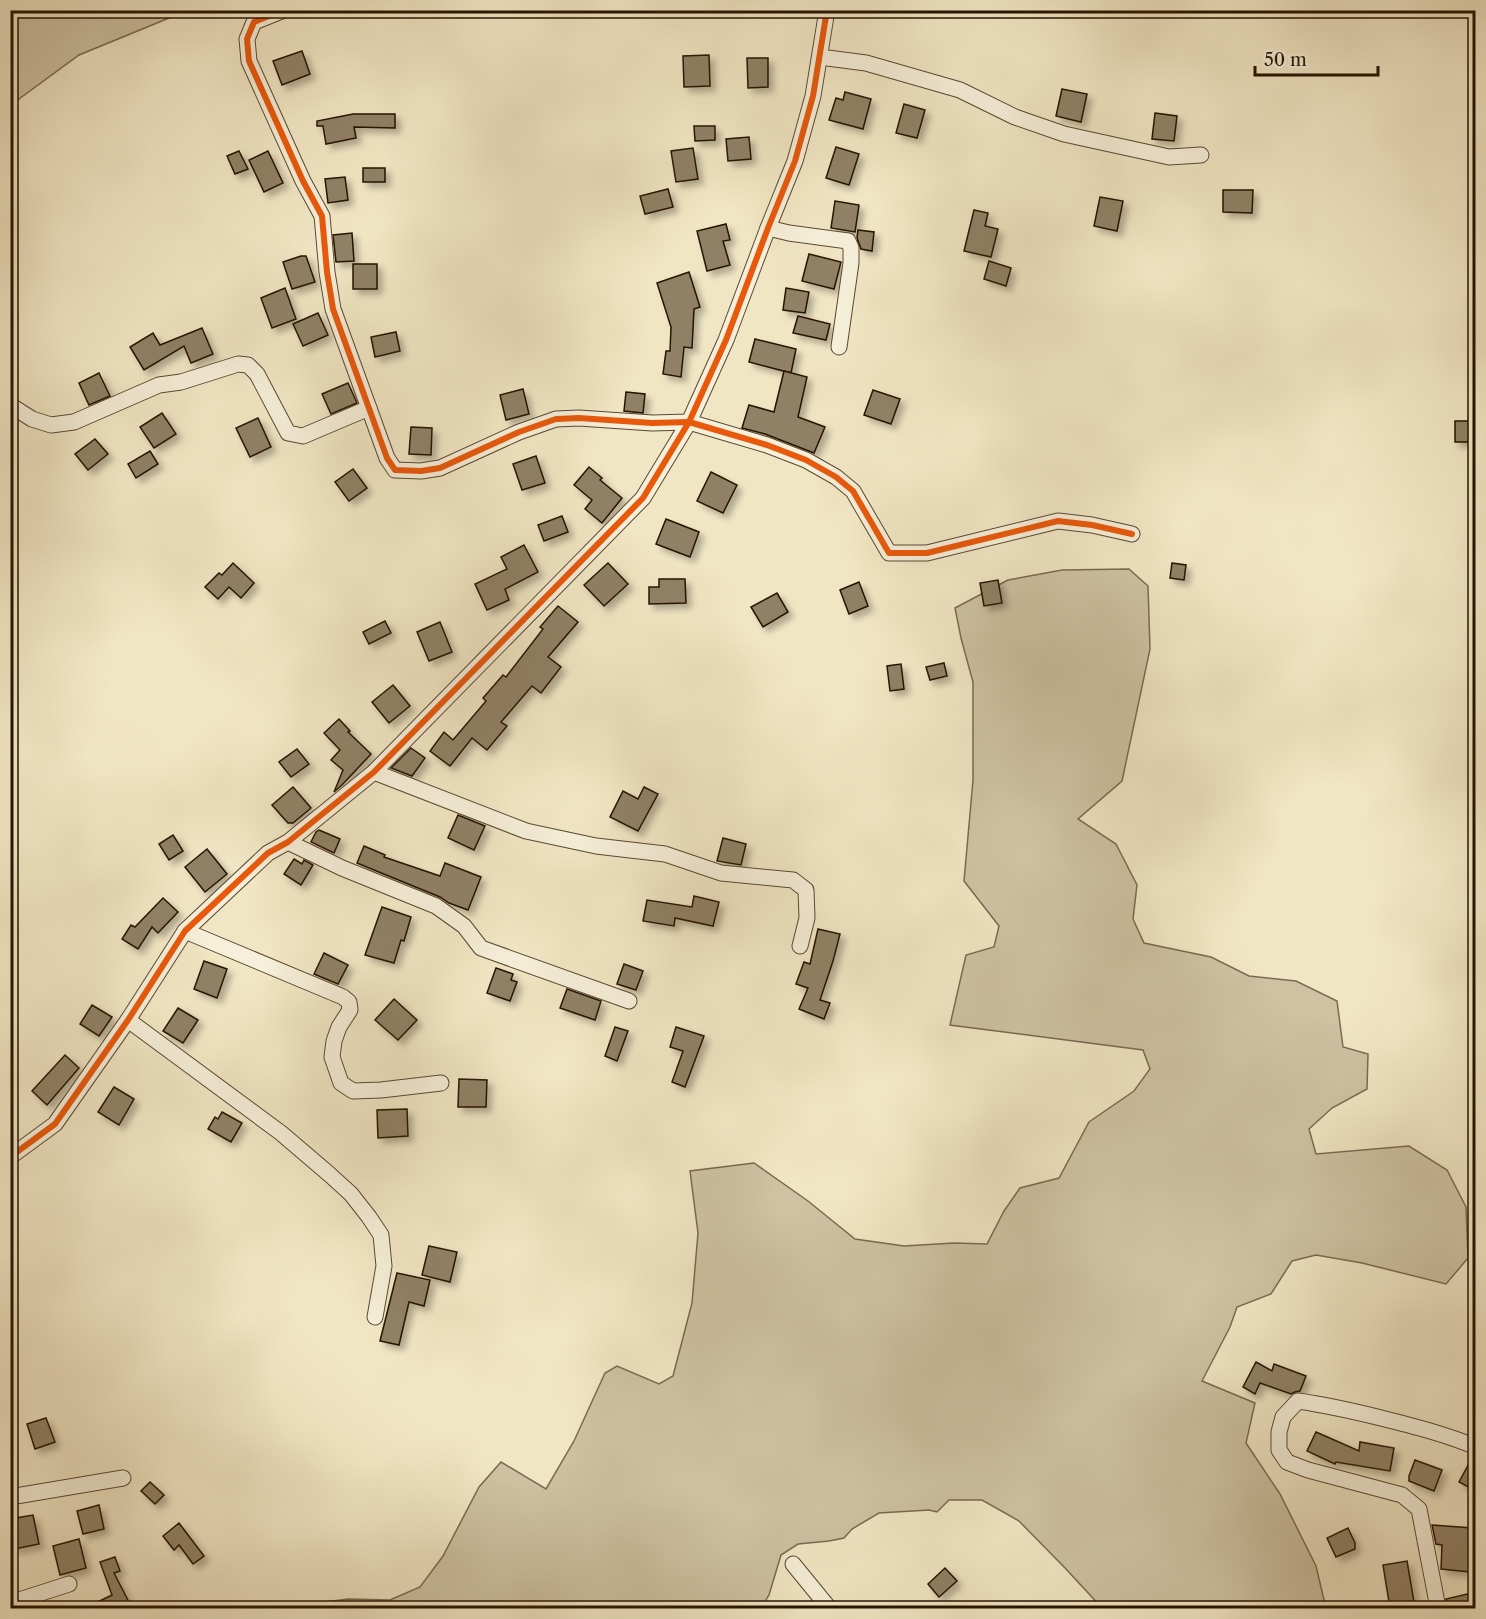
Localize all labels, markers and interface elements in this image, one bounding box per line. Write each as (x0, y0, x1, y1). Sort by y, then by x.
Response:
scale bar (1255, 39, 1378, 77)
text: 50 m (1264, 49, 1307, 71)

